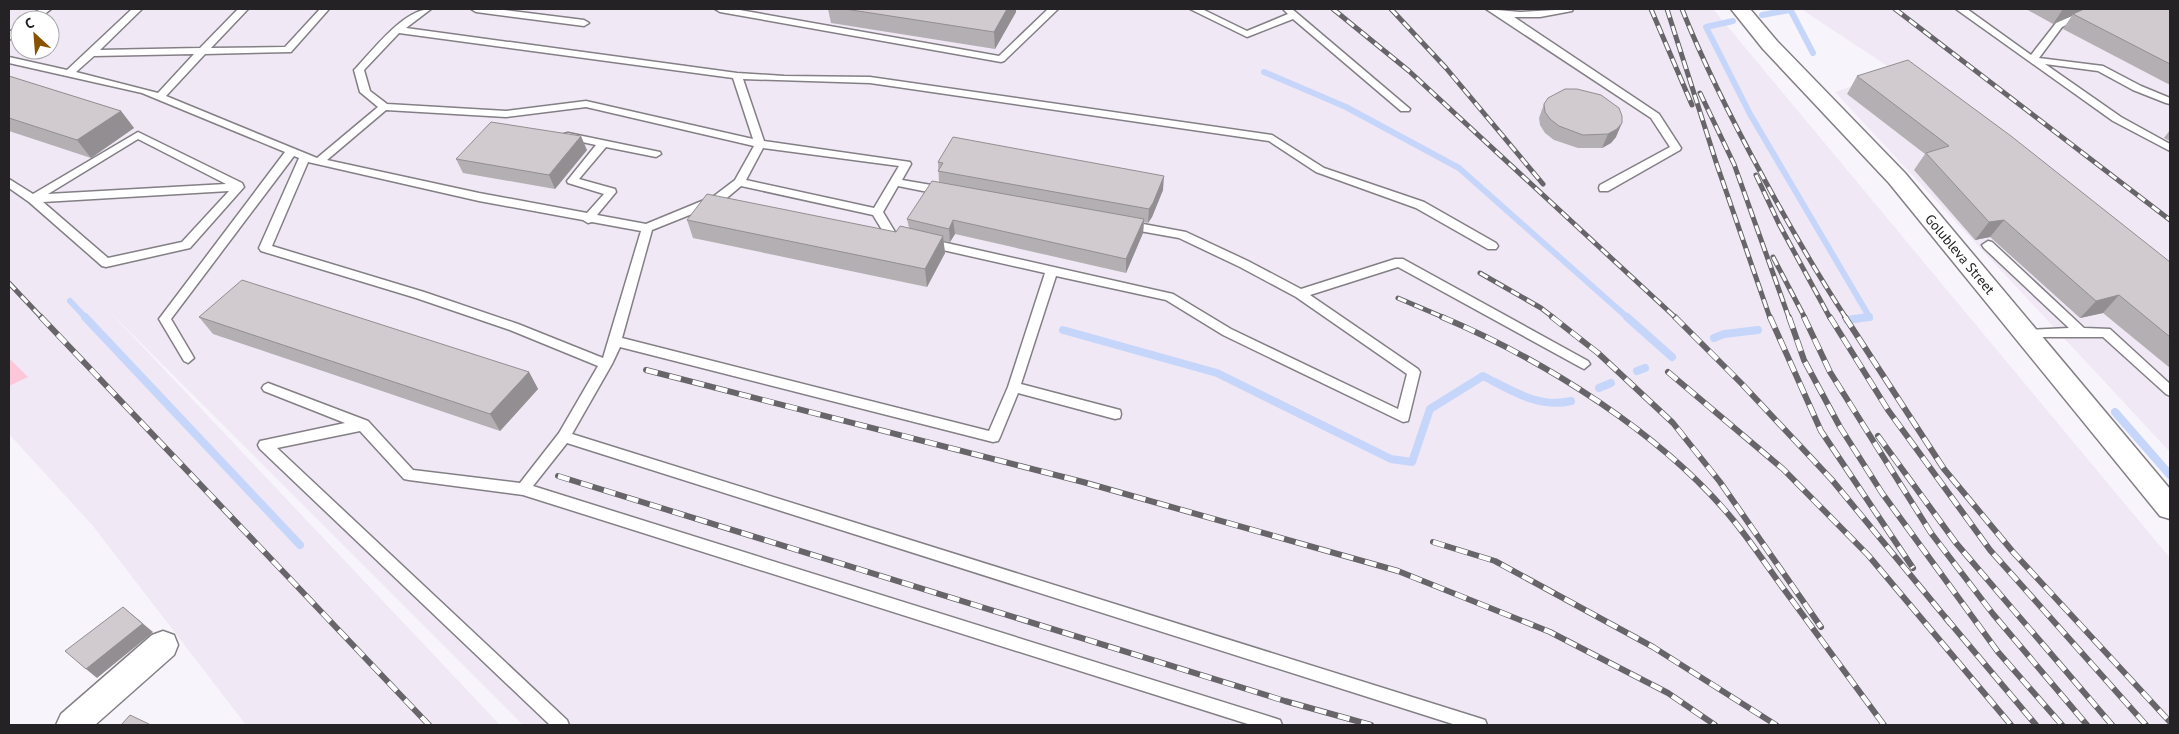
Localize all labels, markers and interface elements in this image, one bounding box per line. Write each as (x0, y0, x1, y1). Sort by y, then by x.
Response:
north arrow (10, 10, 60, 60)
text: С (22, 13, 37, 33)
street label: Golubleva Street (1921, 210, 1999, 298)

